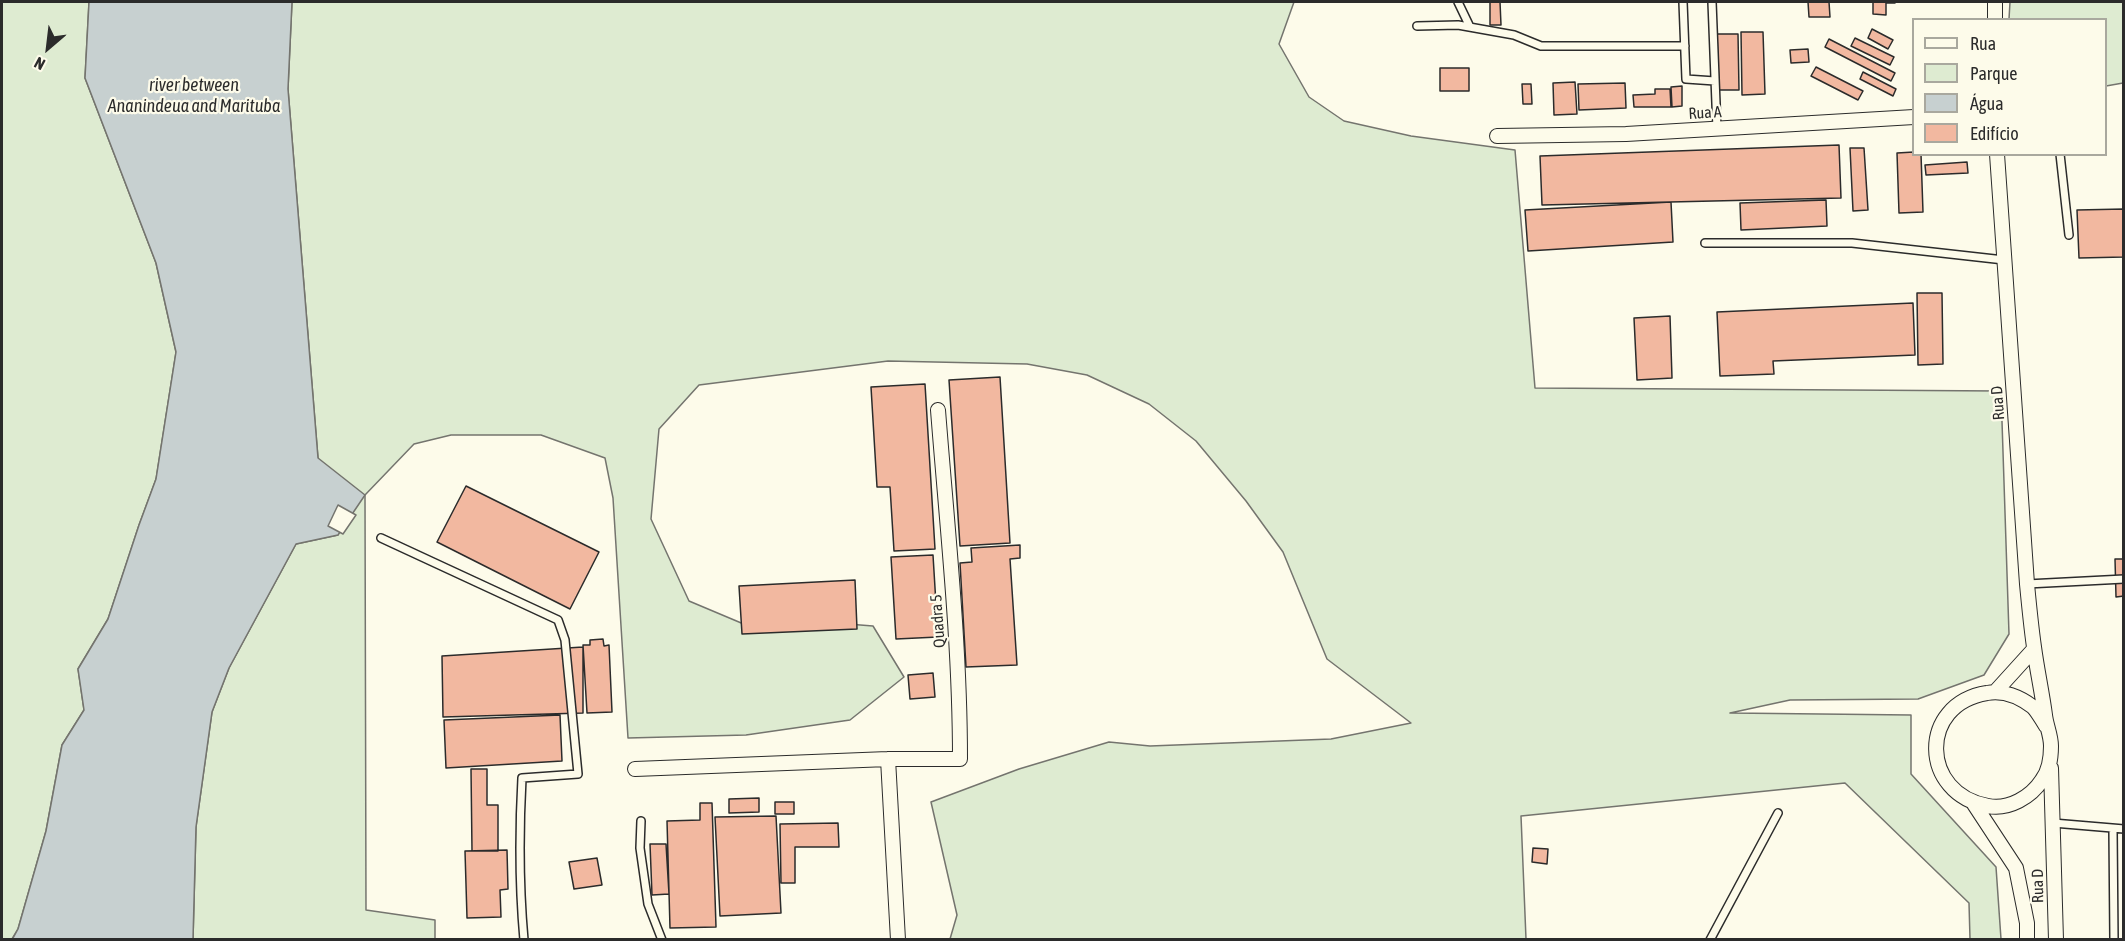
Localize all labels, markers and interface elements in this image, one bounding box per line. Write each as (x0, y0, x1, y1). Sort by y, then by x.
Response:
north arrow (18, 18, 78, 78)
legend (1912, 18, 2107, 156)
text: Rua (1970, 33, 1996, 54)
text: N (31, 54, 48, 74)
text: Parque (1970, 63, 2018, 84)
water label: river between Ananindeua and Marituba (108, 74, 280, 116)
text: Água (1970, 93, 2004, 114)
street label: Rua A (1688, 103, 1722, 123)
text: Edifício (1970, 123, 2019, 144)
street label: Rua D (1987, 385, 2009, 421)
street label: Quadra 5 (927, 594, 949, 648)
street label: Rua D (2028, 869, 2048, 903)

